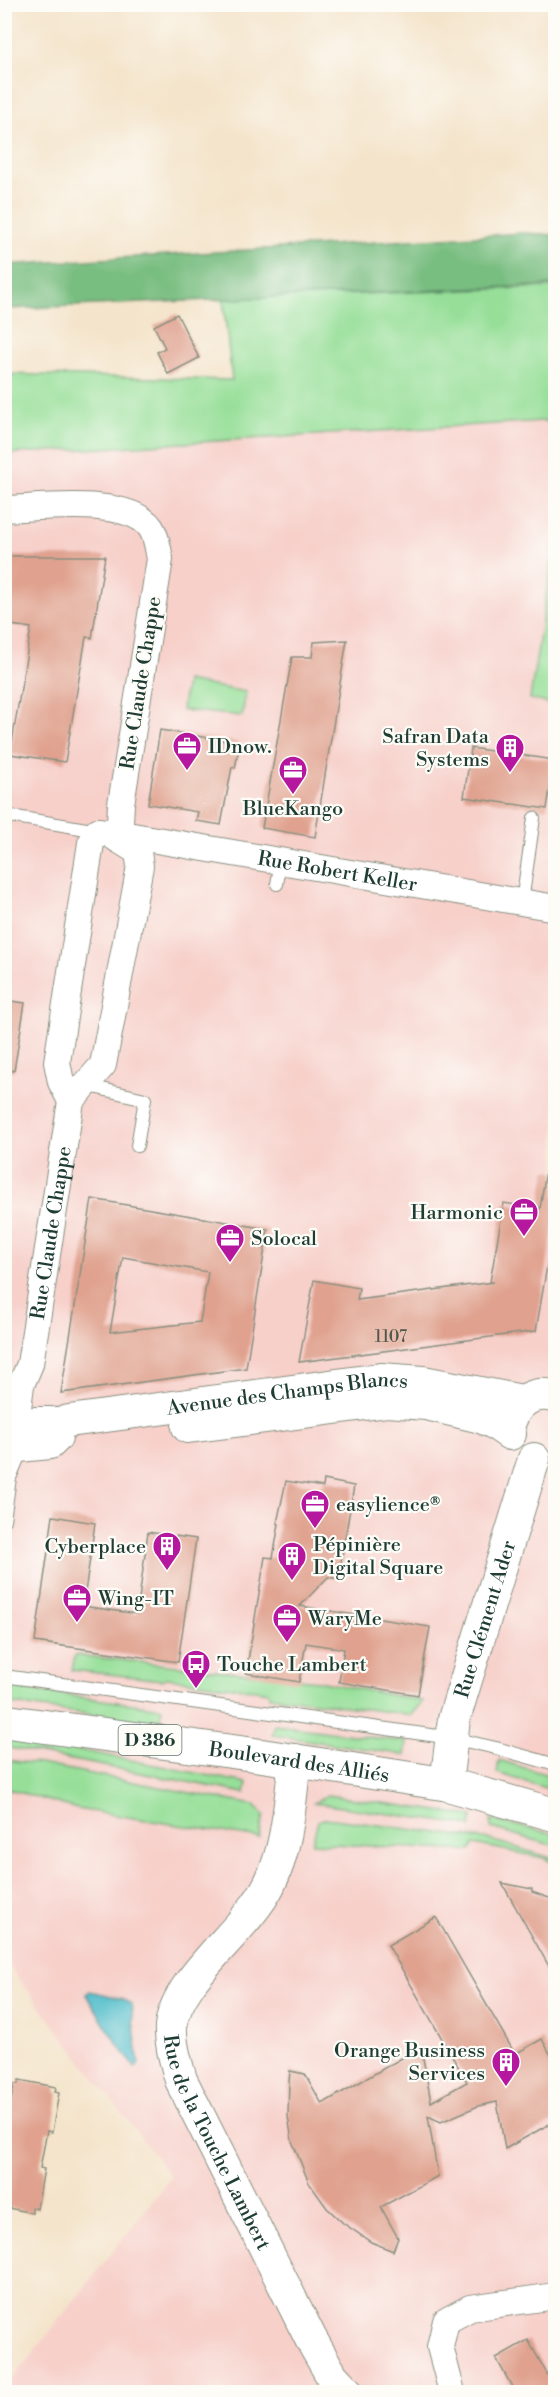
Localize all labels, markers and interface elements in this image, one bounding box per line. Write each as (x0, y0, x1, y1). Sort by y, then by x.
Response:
street label: Rue Claude Chappe (115, 595, 168, 772)
place label: Safran Data Systems (382, 725, 490, 773)
office icon: IDnow. (171, 730, 203, 772)
building icon: Safran Data Systems (494, 732, 526, 774)
place label: IDnow. (208, 735, 272, 760)
office icon: BlueKango (277, 754, 309, 796)
place label: BlueKango (242, 797, 343, 822)
street label: Rue Robert Keller (256, 846, 419, 898)
street label: Rue Claude Chappe (26, 1145, 78, 1322)
office icon: Harmonic (508, 1196, 540, 1238)
place label: Harmonic (410, 1201, 503, 1226)
office icon: Solocal (214, 1222, 246, 1264)
place label: Solocal (251, 1227, 317, 1252)
house number: 1107 (375, 1327, 407, 1347)
street label: Avenue des Champs Blancs (164, 1368, 409, 1422)
office icon: easylience® (299, 1488, 331, 1530)
place label: easylience® (336, 1493, 441, 1518)
building icon: Cyberplace (151, 1530, 183, 1572)
place label: Pépinière Digital Square (313, 1533, 443, 1581)
place label: Cyberplace (44, 1535, 146, 1560)
street label: Rue Clément Ader (450, 1537, 522, 1701)
building icon: Pépinière Digital Square (276, 1540, 308, 1582)
office icon: Wing-IT (61, 1582, 93, 1624)
place label: Wing-IT (97, 1587, 174, 1612)
office icon: WaryMe (271, 1602, 303, 1644)
place label: WaryMe (307, 1607, 382, 1632)
bus stop icon: Touche Lambert (180, 1648, 212, 1690)
place label: Touche Lambert (217, 1653, 367, 1678)
road number: D 386 (118, 1725, 182, 1755)
street label: Boulevard des Alliés (206, 1737, 391, 1789)
street label: Rue de la Touche Lambert (157, 2033, 275, 2255)
place label: Orange Business Services (334, 2039, 485, 2087)
building icon: Orange Business Services (490, 2046, 522, 2088)

